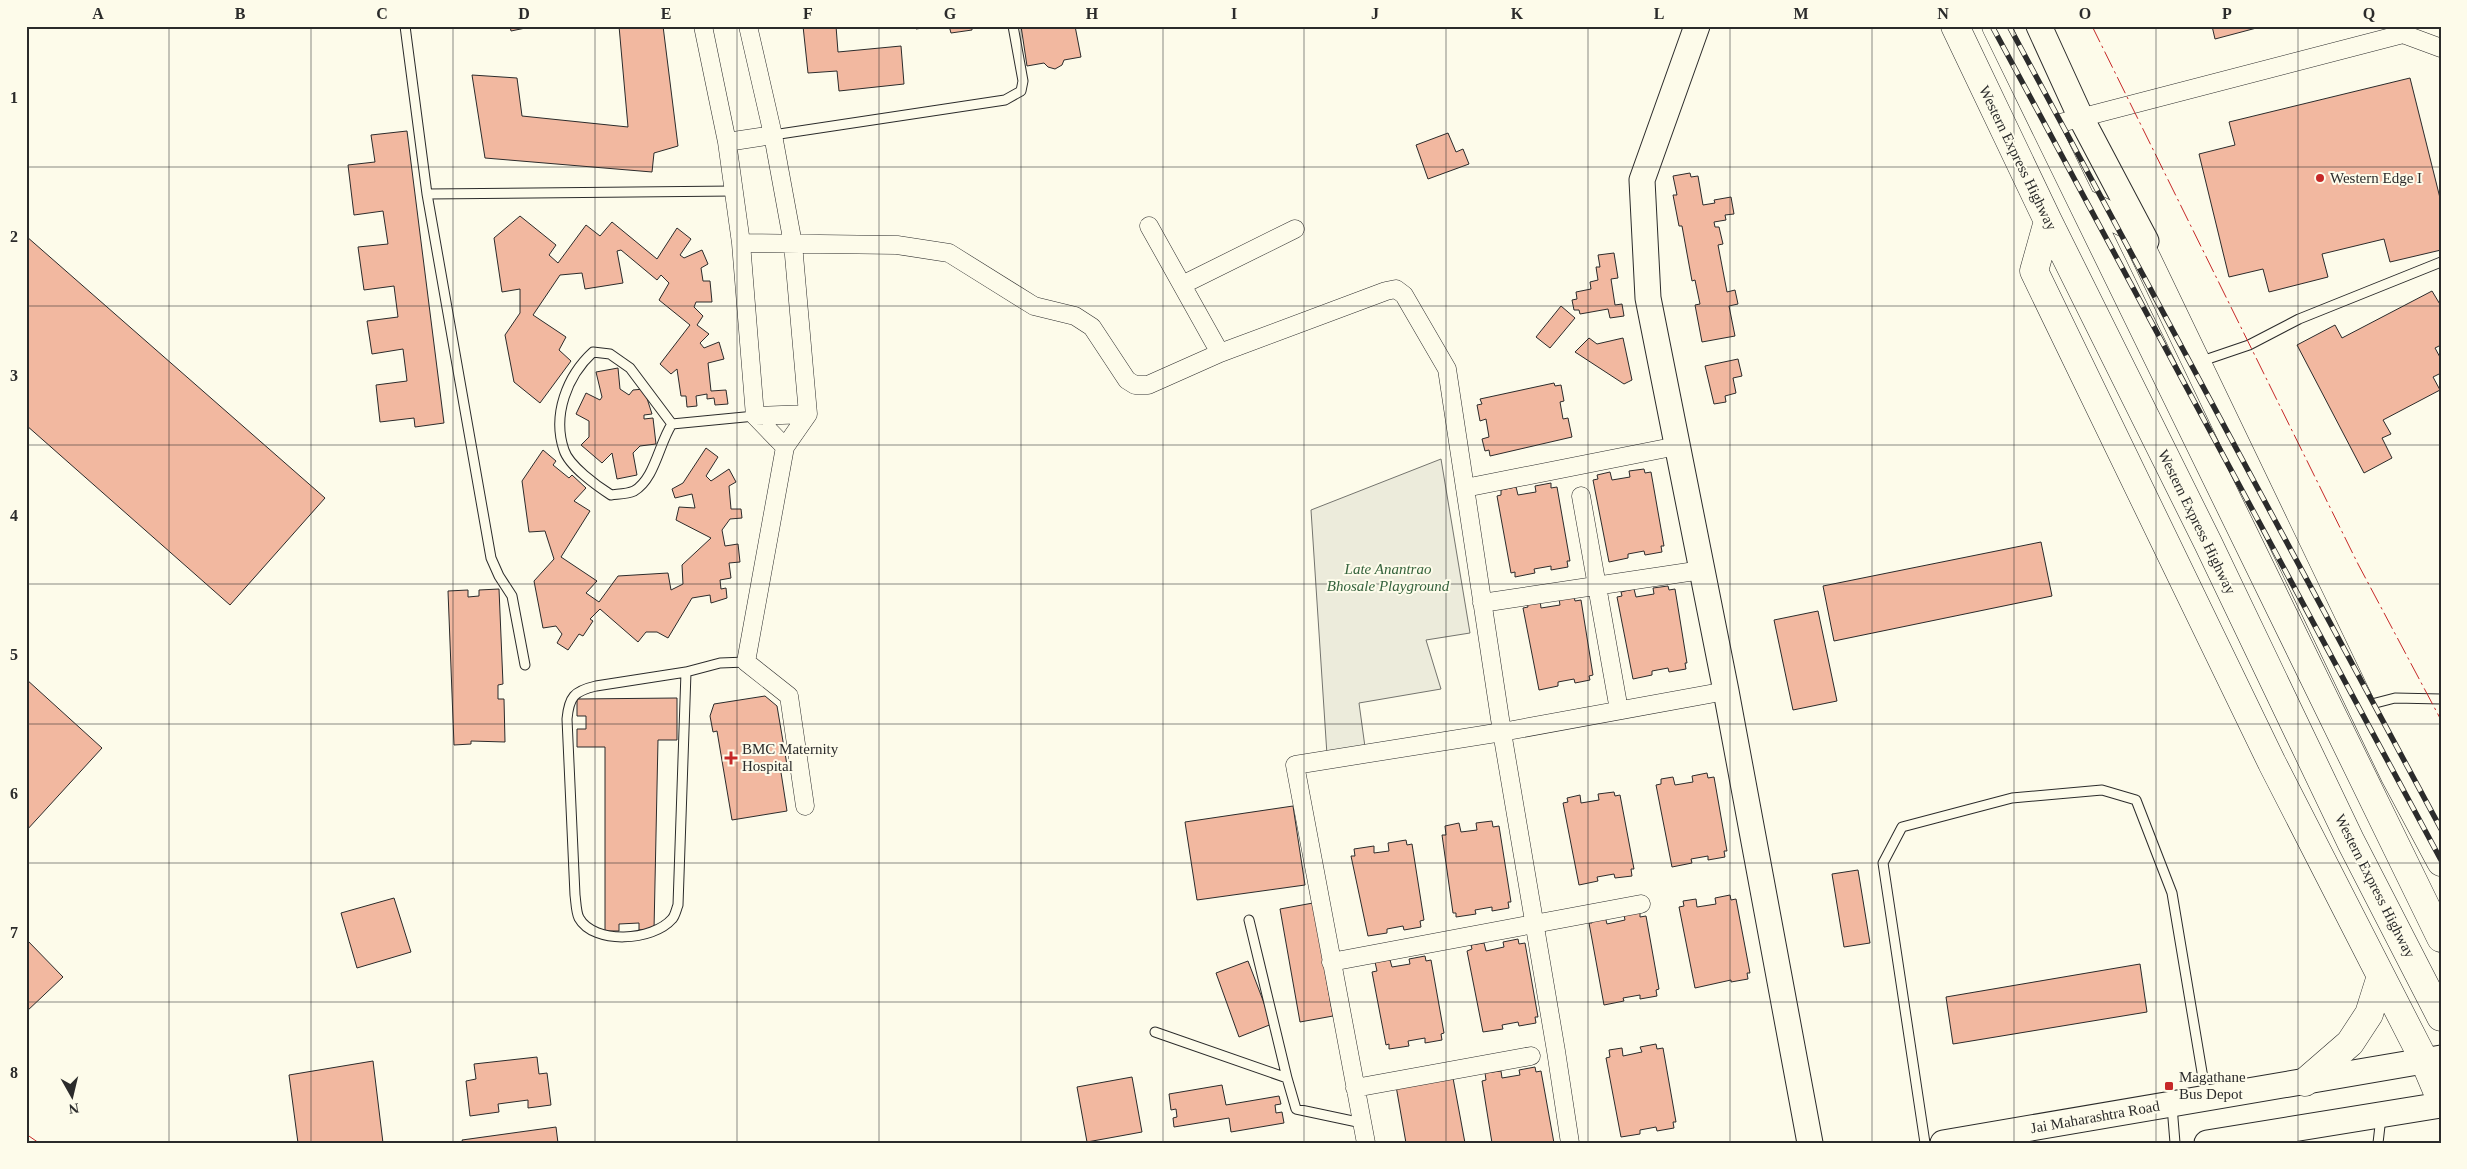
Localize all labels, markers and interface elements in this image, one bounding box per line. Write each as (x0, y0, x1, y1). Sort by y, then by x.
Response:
text: A (92, 5, 104, 22)
text: B (235, 5, 246, 22)
text: C (376, 5, 388, 22)
text: D (518, 5, 530, 22)
text: E (661, 5, 671, 22)
text: F (803, 5, 813, 22)
text: G (944, 5, 957, 22)
text: H (1086, 5, 1099, 22)
text: I (1231, 5, 1237, 22)
text: J (1371, 5, 1379, 22)
text: K (1511, 5, 1524, 22)
text: L (1654, 5, 1664, 22)
text: M (1793, 5, 1809, 22)
text: N (1937, 5, 1949, 22)
text: O (2079, 5, 2091, 22)
text: P (2222, 5, 2232, 22)
text: Q (2363, 5, 2375, 22)
street label: Western Express Highway (1976, 83, 2060, 233)
text: 1 (10, 89, 18, 106)
place label: Western Edge I (2330, 170, 2422, 186)
marker: Western Edge I (2314, 172, 2326, 184)
text: 2 (10, 228, 18, 245)
text: 3 (10, 367, 18, 384)
street label: Western Express Highway (2155, 447, 2239, 597)
text: 4 (10, 507, 18, 524)
park label: Late Anantrao Bhosale Playground (1327, 561, 1450, 594)
text: 5 (10, 646, 18, 663)
place label: BMC Maternity Hospital (742, 741, 839, 774)
marker: BMC Maternity Hospital (724, 751, 738, 765)
text: 6 (10, 785, 18, 802)
street label: Western Express Highway (2332, 812, 2418, 961)
text: 7 (10, 924, 18, 941)
text: 8 (10, 1064, 18, 1081)
place label: Magathane Bus Depot (2179, 1069, 2246, 1102)
north arrow (48, 1072, 98, 1122)
marker: Magathane Bus Depot (2163, 1080, 2175, 1092)
street label: Jai Maharashtra Road (2029, 1098, 2161, 1136)
text: N (68, 1100, 80, 1117)

